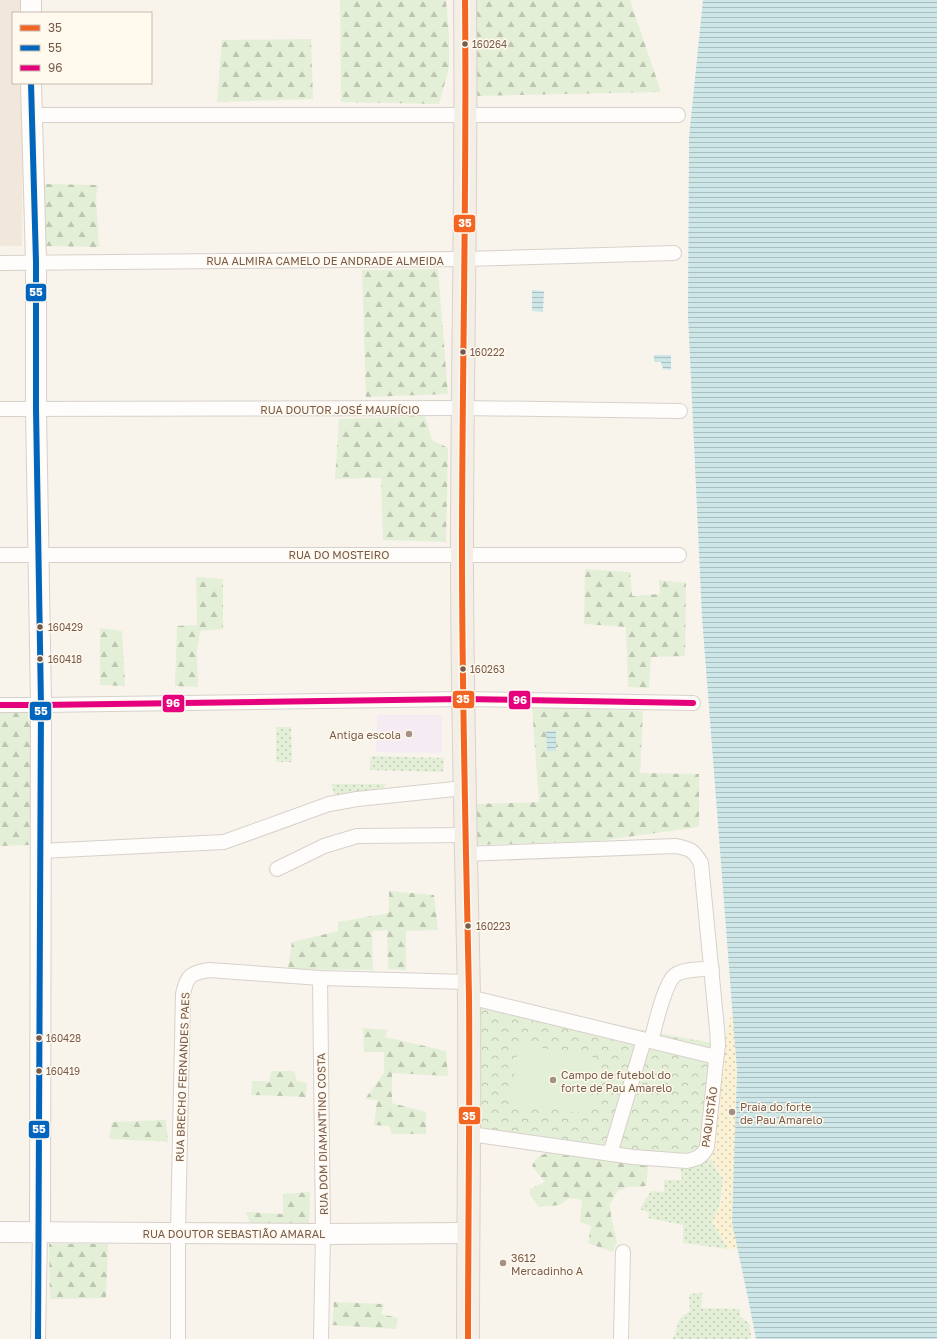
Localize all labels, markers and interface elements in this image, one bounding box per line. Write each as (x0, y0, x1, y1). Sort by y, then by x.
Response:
legend (12, 12, 152, 84)
text: 35 (48, 20, 62, 35)
place label: 160264 (472, 38, 507, 50)
marker: 160264 (460, 39, 470, 49)
text: 55 (48, 40, 62, 55)
text: 96 (48, 60, 63, 75)
line badge: 35 (453, 214, 476, 233)
text: 35 (458, 216, 472, 229)
street label: RUA ALMIRA CAMELO DE ANDRADE ALMEIDA (206, 254, 444, 267)
line badge: 55 (25, 283, 47, 302)
text: 55 (29, 285, 43, 298)
place label: 160222 (470, 346, 505, 358)
marker: 160222 (458, 347, 468, 357)
street label: RUA DOUTOR JOSÉ MAURÍCIO (260, 403, 420, 416)
street label: RUA DO MOSTEIRO (289, 548, 389, 561)
place label: 160429 (48, 621, 83, 633)
marker: 160429 (35, 622, 45, 632)
place label: 160418 (48, 653, 82, 665)
marker: 160418 (35, 654, 45, 664)
place label: 160263 (470, 663, 505, 675)
marker: 160263 (458, 664, 468, 674)
line badge: 35 (452, 690, 475, 709)
line badge: 96 (508, 690, 531, 710)
text: 35 (456, 692, 470, 705)
text: 96 (513, 693, 527, 706)
line badge: 96 (162, 694, 185, 713)
text: 96 (166, 696, 180, 709)
line badge: 55 (29, 701, 52, 721)
text: 55 (34, 704, 48, 717)
place label: Antiga escola (329, 728, 401, 741)
marker: Antiga escola (404, 729, 414, 739)
place label: 160223 (476, 920, 511, 932)
marker: 160223 (463, 921, 473, 931)
street label: RUA BRECHO FERNANDES PAES (173, 992, 191, 1162)
place label: 160428 (46, 1032, 81, 1044)
marker: 160428 (34, 1033, 44, 1043)
street label: RUA DOM DIAMANTINO COSTA (314, 1052, 330, 1215)
place label: 160419 (46, 1065, 80, 1077)
marker: 160419 (34, 1066, 44, 1076)
place label: Campo de futebol do forte de Pau Amarelo (561, 1068, 672, 1094)
marker: Campo de futebol do forte de Pau Amarelo (548, 1075, 558, 1085)
street label: PAQUISTÃO (698, 1086, 720, 1148)
place label: Praia do forte de Pau Amarelo (740, 1100, 823, 1126)
line badge: 35 (458, 1106, 481, 1125)
marker: Praia do forte de Pau Amarelo (727, 1107, 737, 1117)
text: 35 (462, 1109, 476, 1122)
line badge: 55 (28, 1120, 50, 1139)
text: 55 (32, 1122, 46, 1135)
street label: RUA DOUTOR SEBASTIÃO AMARAL (143, 1227, 326, 1240)
place label: 3612 Mercadinho A (511, 1251, 584, 1277)
marker: 3612 Mercadinho A (498, 1258, 508, 1268)

